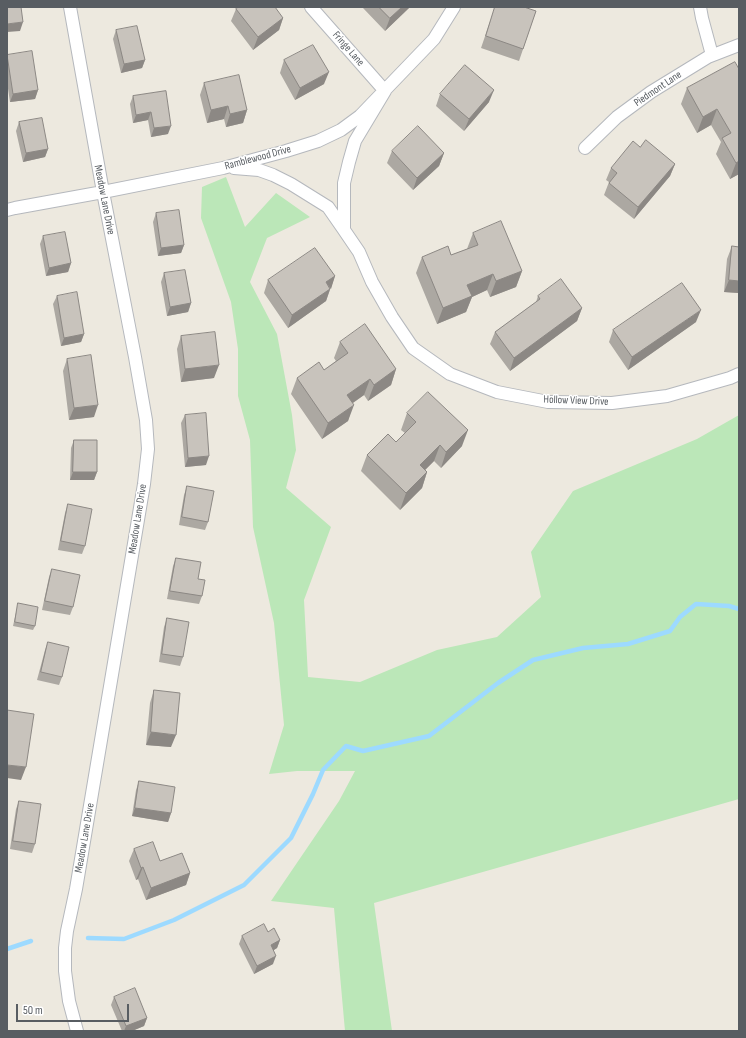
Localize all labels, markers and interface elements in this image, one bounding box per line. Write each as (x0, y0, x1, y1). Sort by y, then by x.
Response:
street label: Fringe Lane (329, 29, 367, 69)
street label: Piedmont Lane (632, 68, 684, 110)
street label: Ramblewood Drive (223, 143, 293, 173)
street label: Meadow Lane Drive (91, 164, 117, 236)
street label: Hollow View Drive (543, 393, 609, 409)
street label: Meadow Lane Drive (126, 483, 150, 555)
street label: Meadow Lane Drive (72, 802, 98, 874)
scale bar (18, 996, 131, 1022)
text: 50 m (23, 1003, 43, 1018)

